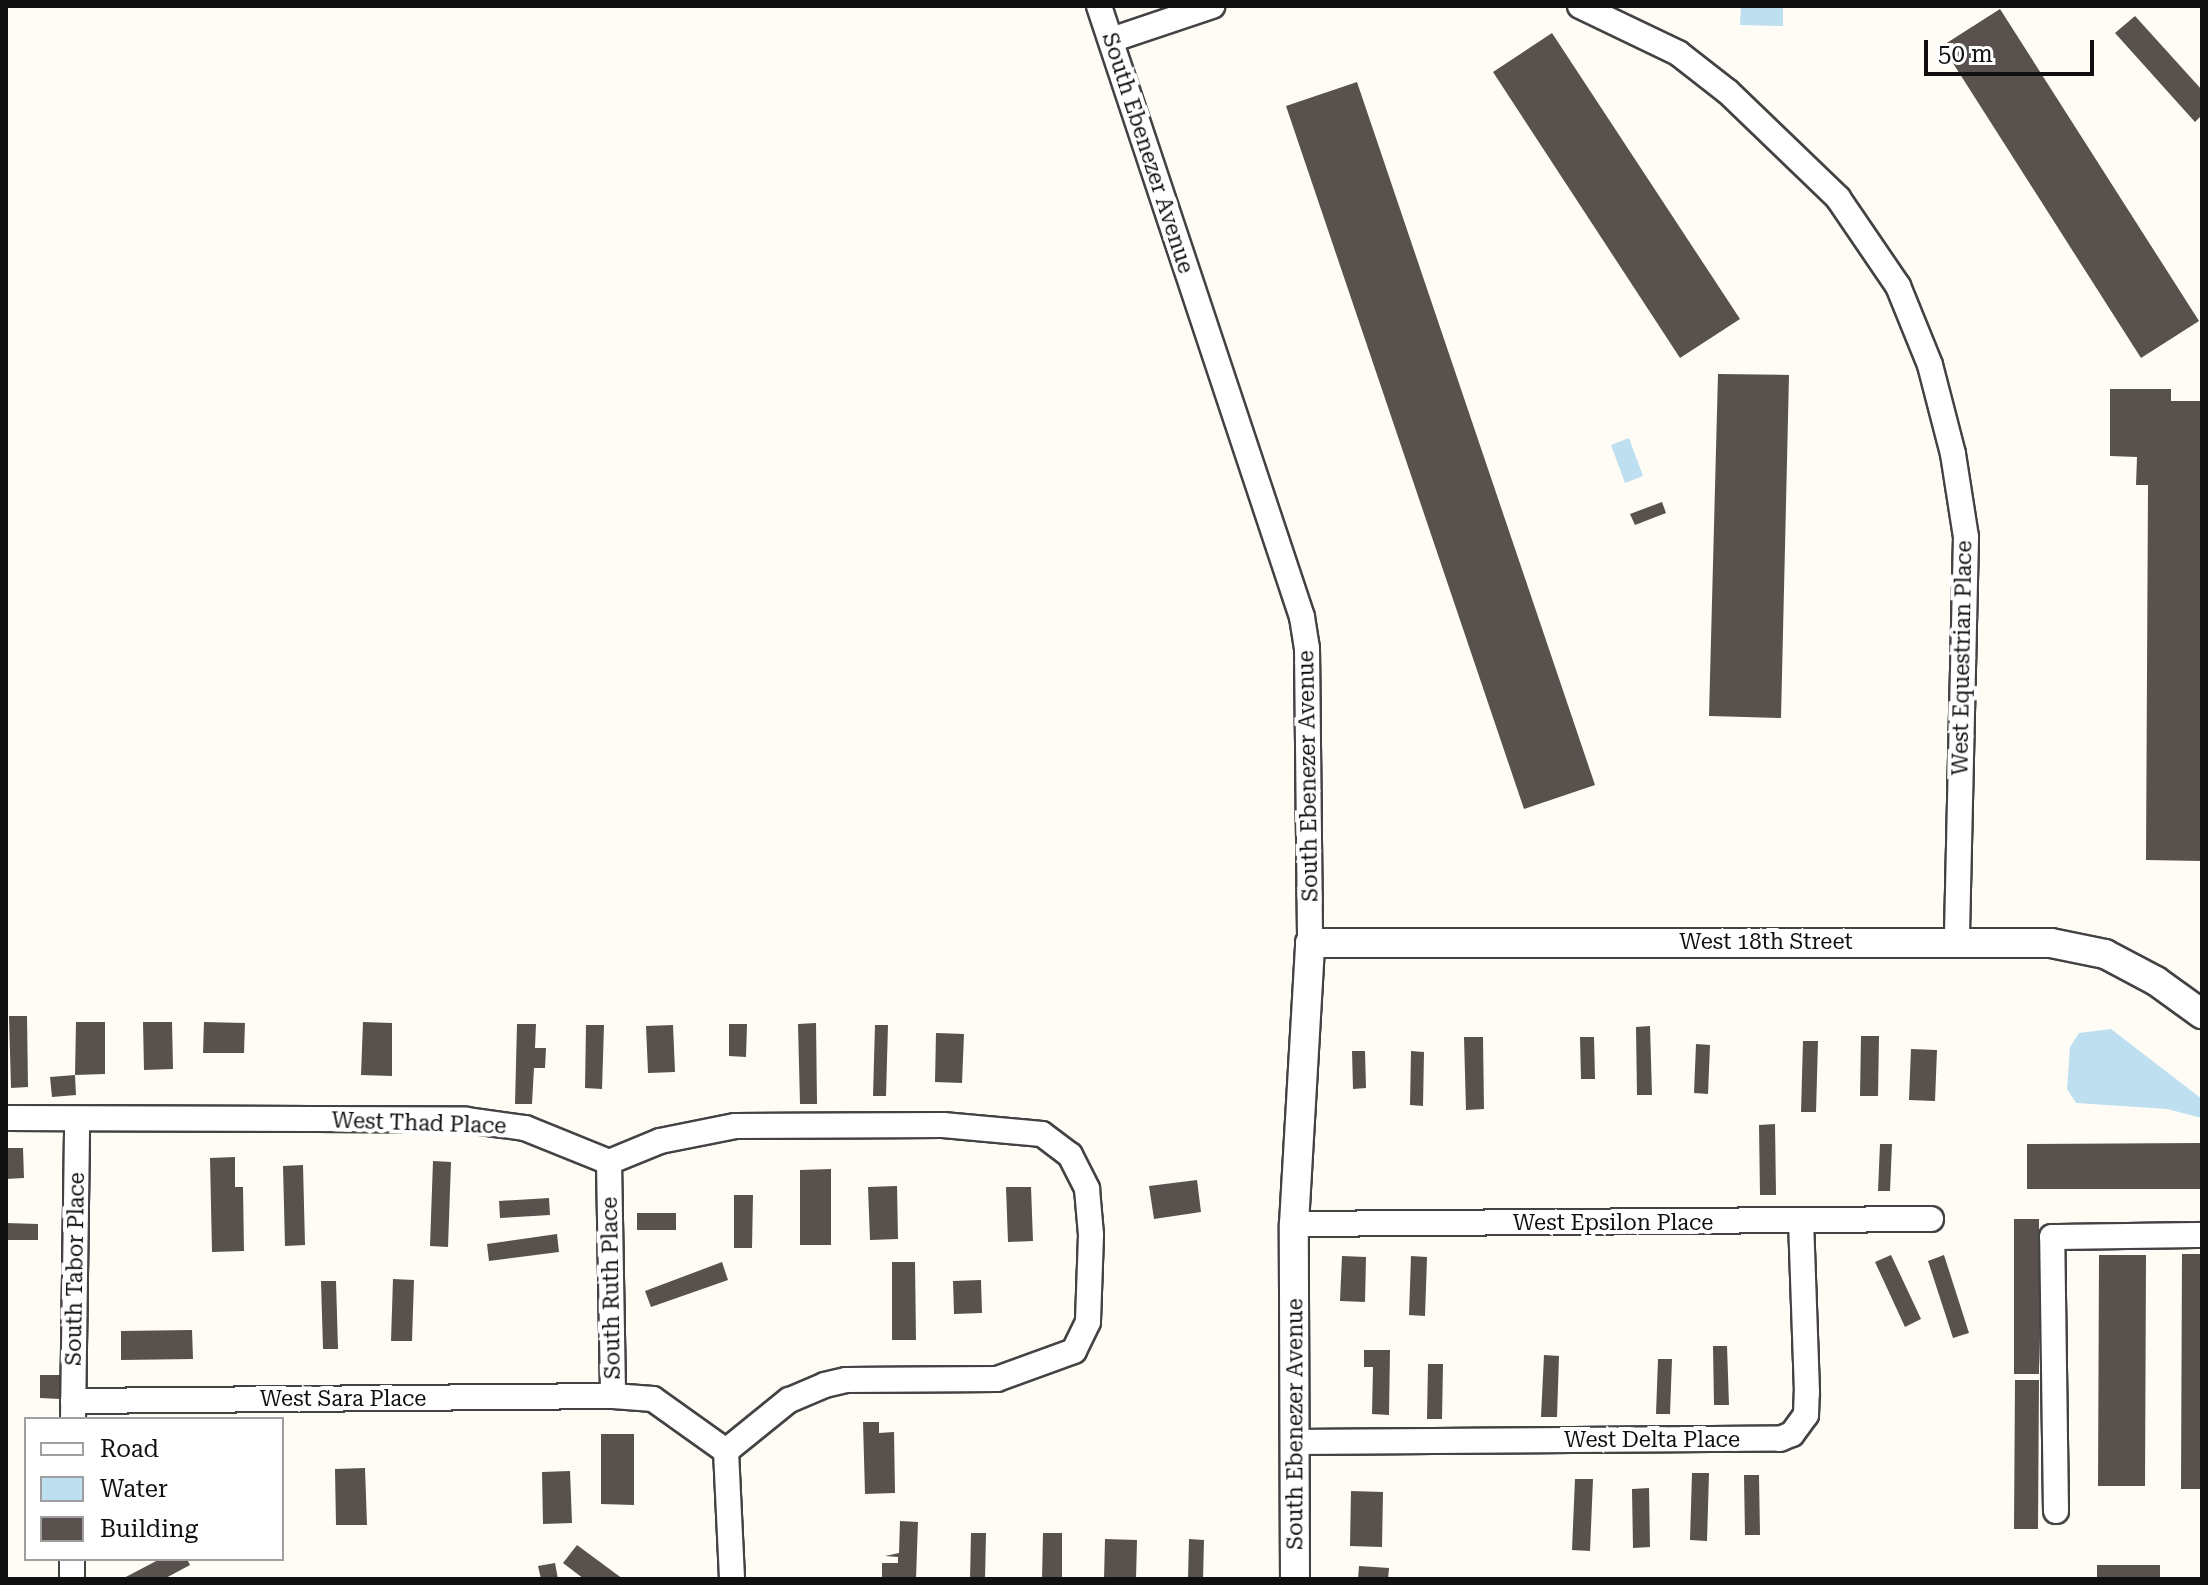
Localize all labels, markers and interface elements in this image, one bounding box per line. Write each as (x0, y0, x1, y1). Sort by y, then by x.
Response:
scale bar (1928, 24, 2098, 74)
street label: South Ebenezer Avenue (1097, 29, 1199, 277)
text: 50 m (1938, 40, 1993, 68)
street label: West Equestrian Place (1947, 540, 1977, 776)
street label: South Ebenezer Avenue (1293, 650, 1323, 902)
street label: West 18th Street (1679, 929, 1853, 955)
street label: West Thad Place (331, 1107, 507, 1139)
street label: South Tabor Place (60, 1172, 90, 1366)
street label: South Ruth Place (596, 1196, 626, 1380)
street label: West Epsilon Place (1513, 1210, 1713, 1236)
street label: South Ebenezer Avenue (1282, 1298, 1308, 1550)
street label: West Sara Place (260, 1386, 426, 1412)
legend (24, 1417, 284, 1561)
street label: West Delta Place (1564, 1427, 1740, 1453)
text: Road (100, 1435, 159, 1463)
text: Water (100, 1475, 168, 1503)
text: Building (100, 1515, 198, 1543)

